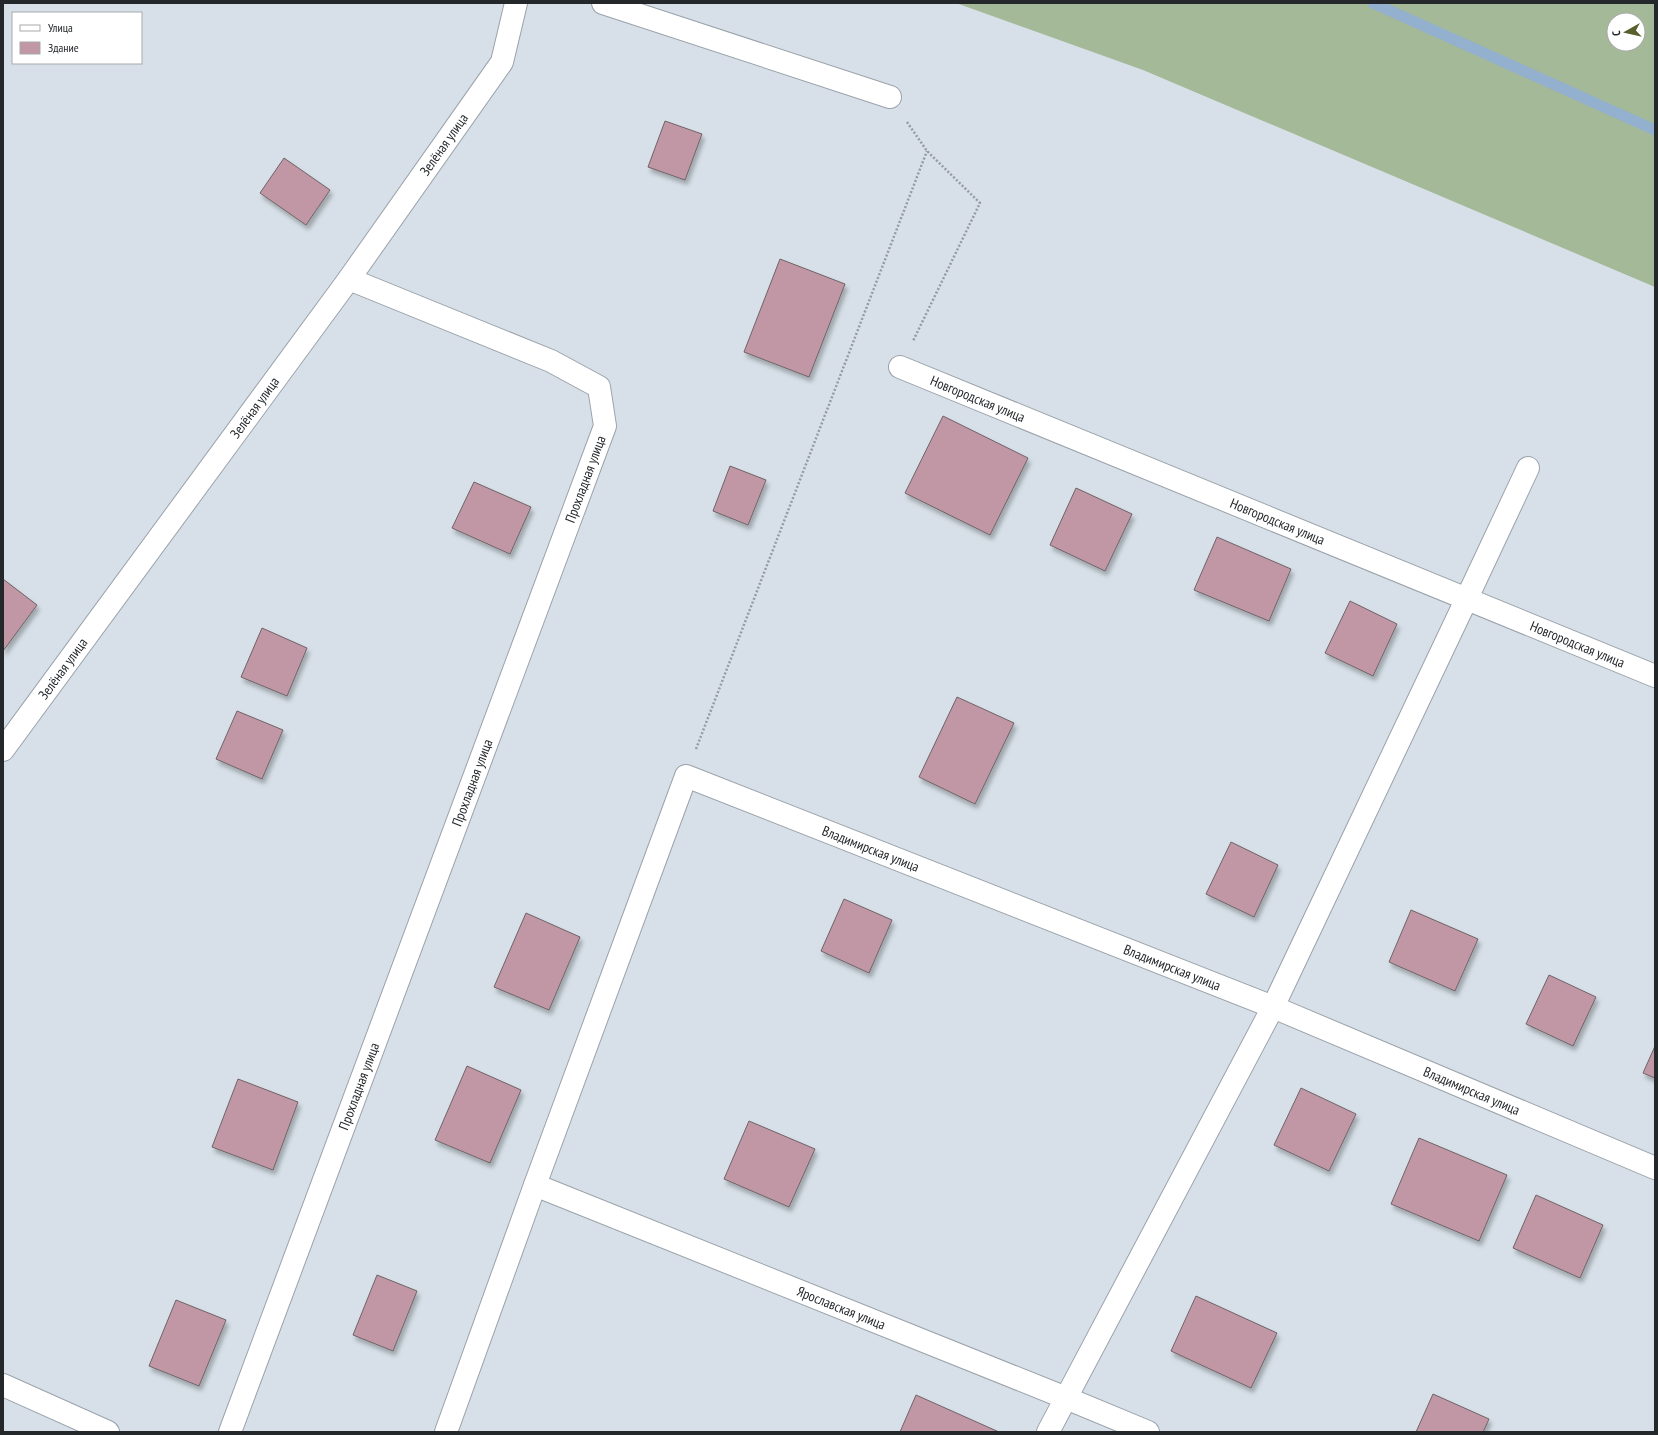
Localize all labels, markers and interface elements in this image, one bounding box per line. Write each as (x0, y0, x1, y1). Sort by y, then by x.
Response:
legend (12, 12, 142, 64)
north arrow (1606, 12, 1646, 52)
text: Улица (48, 20, 73, 35)
text: С (1609, 30, 1623, 37)
text: Здание (48, 40, 79, 55)
street label: Зелёная улица (416, 110, 472, 179)
street label: Новгородская улица (928, 371, 1028, 426)
street label: Зелёная улица (226, 373, 283, 442)
street label: Прохладная улица (561, 433, 610, 525)
street label: Новгородская улица (1228, 494, 1328, 549)
street label: Новгородская улица (1527, 617, 1627, 672)
street label: Зелёная улица (34, 634, 91, 703)
street label: Прохладная улица (448, 737, 496, 829)
street label: Владимирская улица (820, 821, 922, 876)
street label: Владимирская улица (1121, 940, 1223, 995)
street label: Прохладная улица (334, 1040, 383, 1132)
street label: Владимирская улица (1421, 1062, 1523, 1119)
street label: Ярославская улица (794, 1282, 888, 1334)

